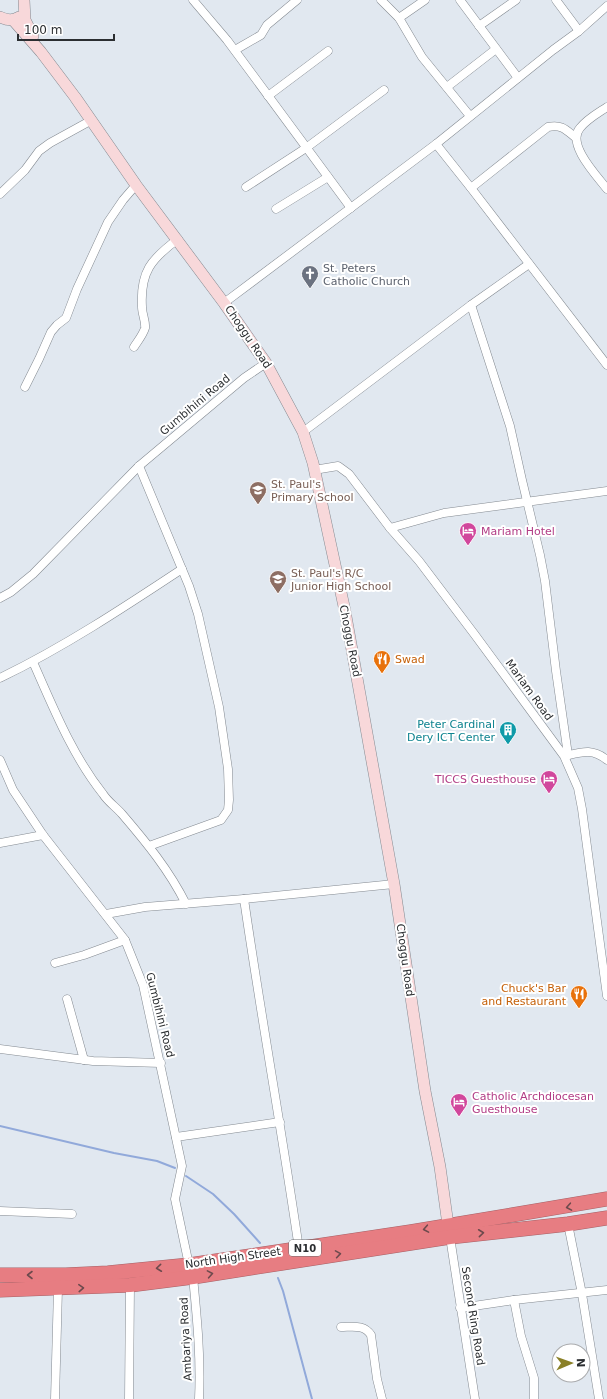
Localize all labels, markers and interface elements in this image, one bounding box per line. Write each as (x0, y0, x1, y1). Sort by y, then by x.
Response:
scale bar (18, 16, 114, 42)
text: 100 m (24, 23, 62, 37)
place label: St. Peters Catholic Church (323, 262, 410, 288)
church icon: St. Peters Catholic Church (300, 264, 320, 289)
street label: Choggu Road (222, 303, 274, 371)
street label: Gumbihini Road (157, 372, 233, 438)
place label: St. Paul's Primary School (271, 478, 354, 504)
school or university icon: St. Paul's Primary School (248, 480, 268, 505)
hotel icon: Mariam Hotel (458, 521, 478, 546)
place label: Mariam Hotel (481, 525, 555, 538)
place label: St. Paul's R/C Junior High School (290, 567, 391, 593)
school or university icon: St. Paul's R/C Junior High School (268, 569, 288, 594)
street label: Choggu Road (337, 604, 363, 678)
restaurant icon: Swad (372, 649, 392, 674)
place label: Swad (395, 653, 425, 666)
street label: Mariam Road (502, 657, 556, 723)
place label: Peter Cardinal Dery ICT Center (407, 718, 495, 744)
building icon: Peter Cardinal Dery ICT Center (498, 720, 518, 745)
hotel icon: TICCS Guesthouse (539, 769, 559, 794)
place label: TICCS Guesthouse (434, 773, 536, 786)
street label: Choggu Road (393, 923, 417, 997)
street label: Gumbihini Road (143, 971, 177, 1059)
place label: Chuck's Bar and Restaurant (482, 982, 567, 1008)
restaurant icon: Chuck's Bar and Restaurant (569, 984, 589, 1009)
place label: Catholic Archdiocesan Guesthouse (472, 1090, 594, 1116)
hotel icon: Catholic Archdiocesan Guesthouse (449, 1092, 469, 1117)
one-way arrow (566, 1202, 572, 1210)
one-way arrow (423, 1224, 430, 1233)
one-way arrow (478, 1229, 484, 1238)
road number: N10 (289, 1240, 321, 1256)
street label: North High Street (184, 1245, 282, 1271)
one-way arrow (335, 1250, 342, 1259)
one-way arrow (156, 1263, 162, 1272)
street label: Second Ring Road (459, 1266, 487, 1366)
one-way arrow (207, 1270, 213, 1279)
one-way arrow (27, 1271, 33, 1279)
one-way arrow (78, 1283, 84, 1292)
street label: Ambariya Road (177, 1297, 195, 1381)
north arrow (551, 1343, 591, 1383)
text: N (574, 1358, 587, 1368)

